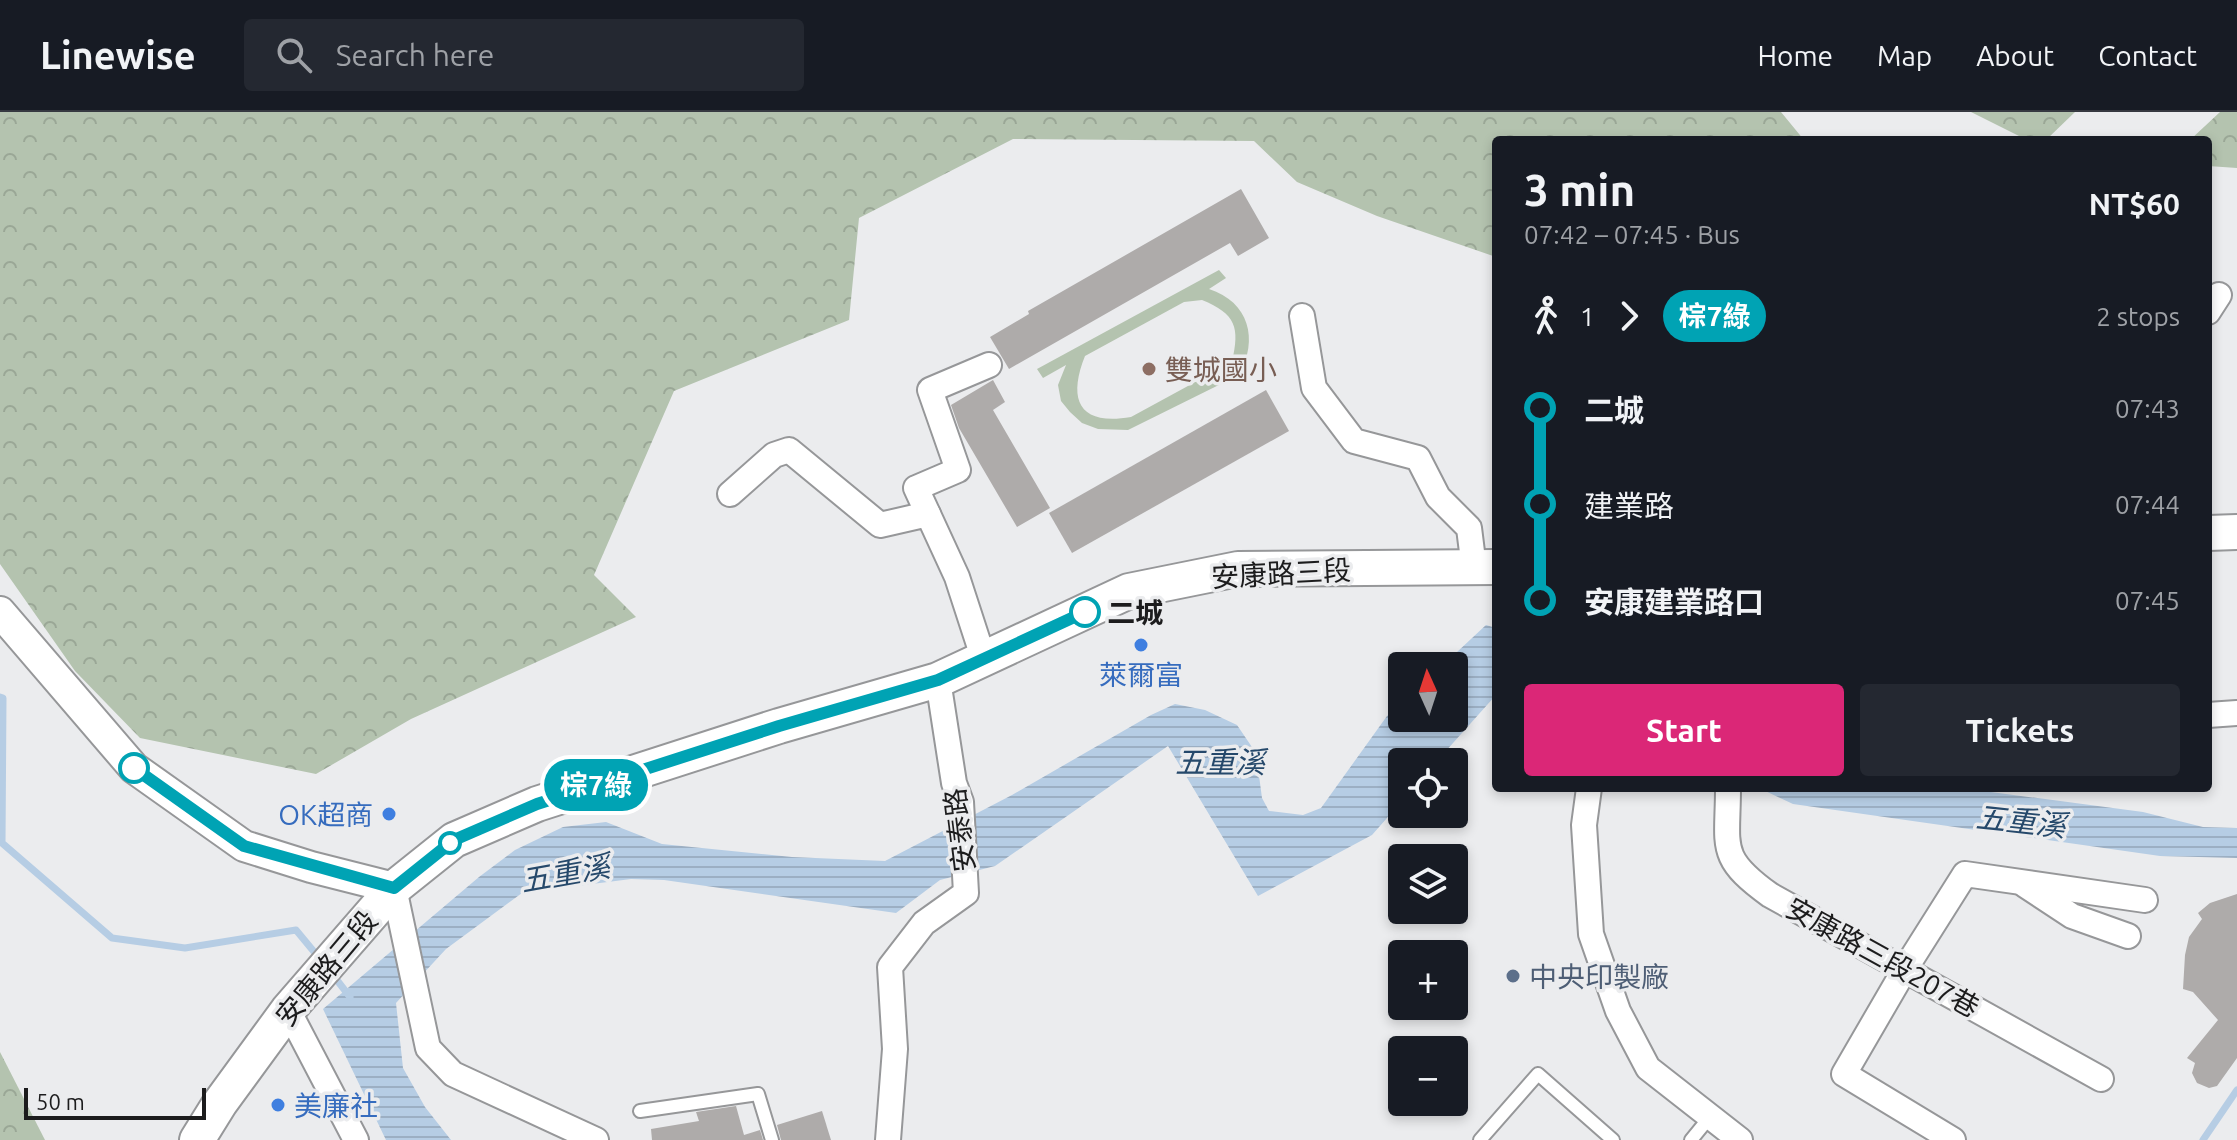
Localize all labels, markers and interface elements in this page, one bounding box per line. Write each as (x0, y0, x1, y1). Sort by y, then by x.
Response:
search box (244, 19, 804, 91)
icon: search (272, 33, 316, 77)
text: Linewise (40, 34, 196, 76)
text: Search here (336, 38, 494, 72)
text: Home (1758, 40, 1833, 71)
text: Map (1877, 40, 1932, 71)
text: About (1976, 40, 2054, 71)
text: Contact (2098, 40, 2197, 71)
text: 3 min (1524, 165, 1635, 214)
text: NT$60 (2089, 187, 2180, 221)
text: 07:42 – 07:45 · Bus (1524, 220, 1740, 249)
icon: walk (1524, 294, 1568, 338)
icon: forward (1607, 294, 1651, 338)
text: 棕7綠 (1679, 300, 1750, 331)
text: 1 (1580, 302, 1595, 331)
text: 2 stops (2096, 302, 2180, 331)
place label: 雙城國小 (1165, 354, 1277, 385)
marker: 雙城國小 (1140, 360, 1158, 378)
text: 二城 (1584, 393, 1644, 427)
text: 07:43 (2115, 394, 2180, 423)
text: 建業路 (1584, 489, 1674, 523)
text: 07:44 (2115, 490, 2180, 519)
street label: 安康路三段 (1210, 554, 1352, 592)
text: 安康建業路口 (1584, 585, 1764, 619)
text: 07:45 (2115, 586, 2180, 615)
marker: 二城 (1070, 597, 1100, 627)
place label: 二城 (1107, 597, 1163, 628)
marker: 萊爾富 (1132, 636, 1150, 654)
north arrow (1388, 652, 1468, 732)
map controls (1388, 652, 1468, 1116)
place label: 萊爾富 (1099, 659, 1183, 690)
button: Start (1524, 684, 1844, 776)
button: Tickets (1860, 684, 2180, 776)
water label: 五重溪 (1175, 745, 1269, 779)
button: locate (1388, 748, 1468, 828)
unlabelled marker (119, 753, 149, 783)
line badge: 棕7綠 (550, 759, 642, 811)
text: 棕7綠 (560, 769, 632, 800)
street label: 安泰路 (938, 786, 980, 874)
place label: OK超商 (278, 799, 373, 830)
water label: 五重溪 (1974, 799, 2072, 843)
marker: OK超商 (380, 805, 398, 823)
unlabelled marker (439, 832, 461, 854)
button: layers (1388, 844, 1468, 924)
water label: 五重溪 (518, 848, 616, 898)
street label: 安康路三段207巷 (1781, 891, 1985, 1023)
street label: 安康路三段 (269, 904, 383, 1032)
button: + (1388, 940, 1468, 1020)
place label: 中央印製廠 (1529, 961, 1669, 992)
marker: 中央印製廠 (1504, 967, 1522, 985)
button: − (1388, 1036, 1468, 1116)
scale bar (24, 1084, 206, 1120)
text: 50 m (36, 1089, 85, 1114)
place label: 美廉社 (294, 1090, 378, 1121)
marker: 美廉社 (269, 1096, 287, 1114)

